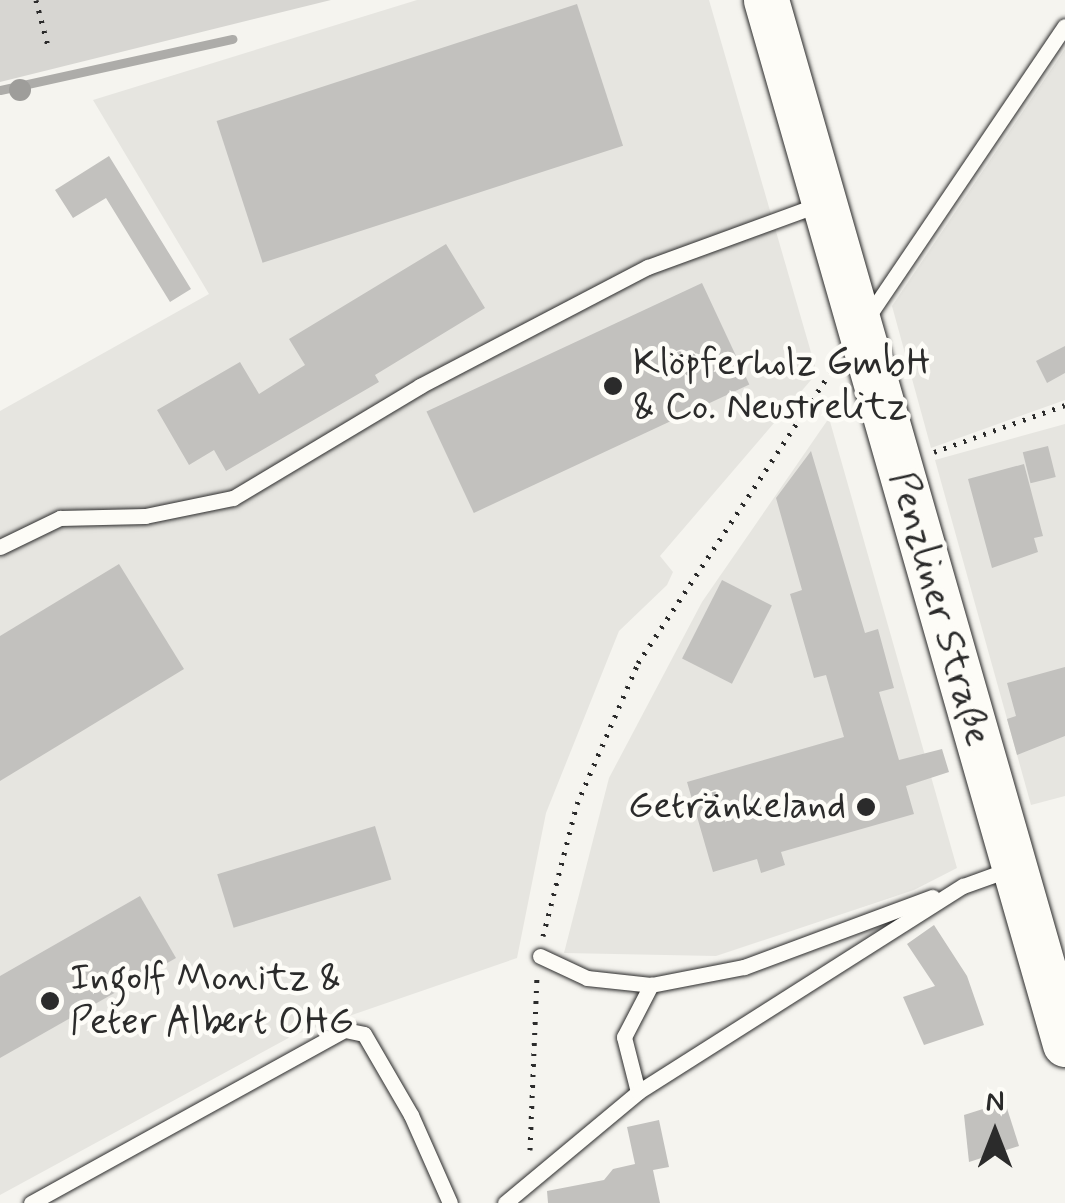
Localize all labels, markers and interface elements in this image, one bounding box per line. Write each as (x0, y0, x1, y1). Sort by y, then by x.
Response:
place label: Klöpferholz GmbH & Co. Neustrelitz (633, 341, 933, 430)
marker: Klöpferholz GmbH & Co. Neustrelitz (602, 375, 624, 397)
street label: Penzliner Straße (879, 470, 999, 748)
place label: Getränkeland (628, 784, 846, 830)
marker: Getränkeland (855, 796, 877, 818)
place label: Ingolf Monitz & Peter Albert OHG (70, 956, 354, 1046)
marker: Ingolf Monitz & Peter Albert OHG (39, 990, 61, 1012)
north arrow (945, 1083, 1045, 1183)
text: N (986, 1084, 1004, 1121)

